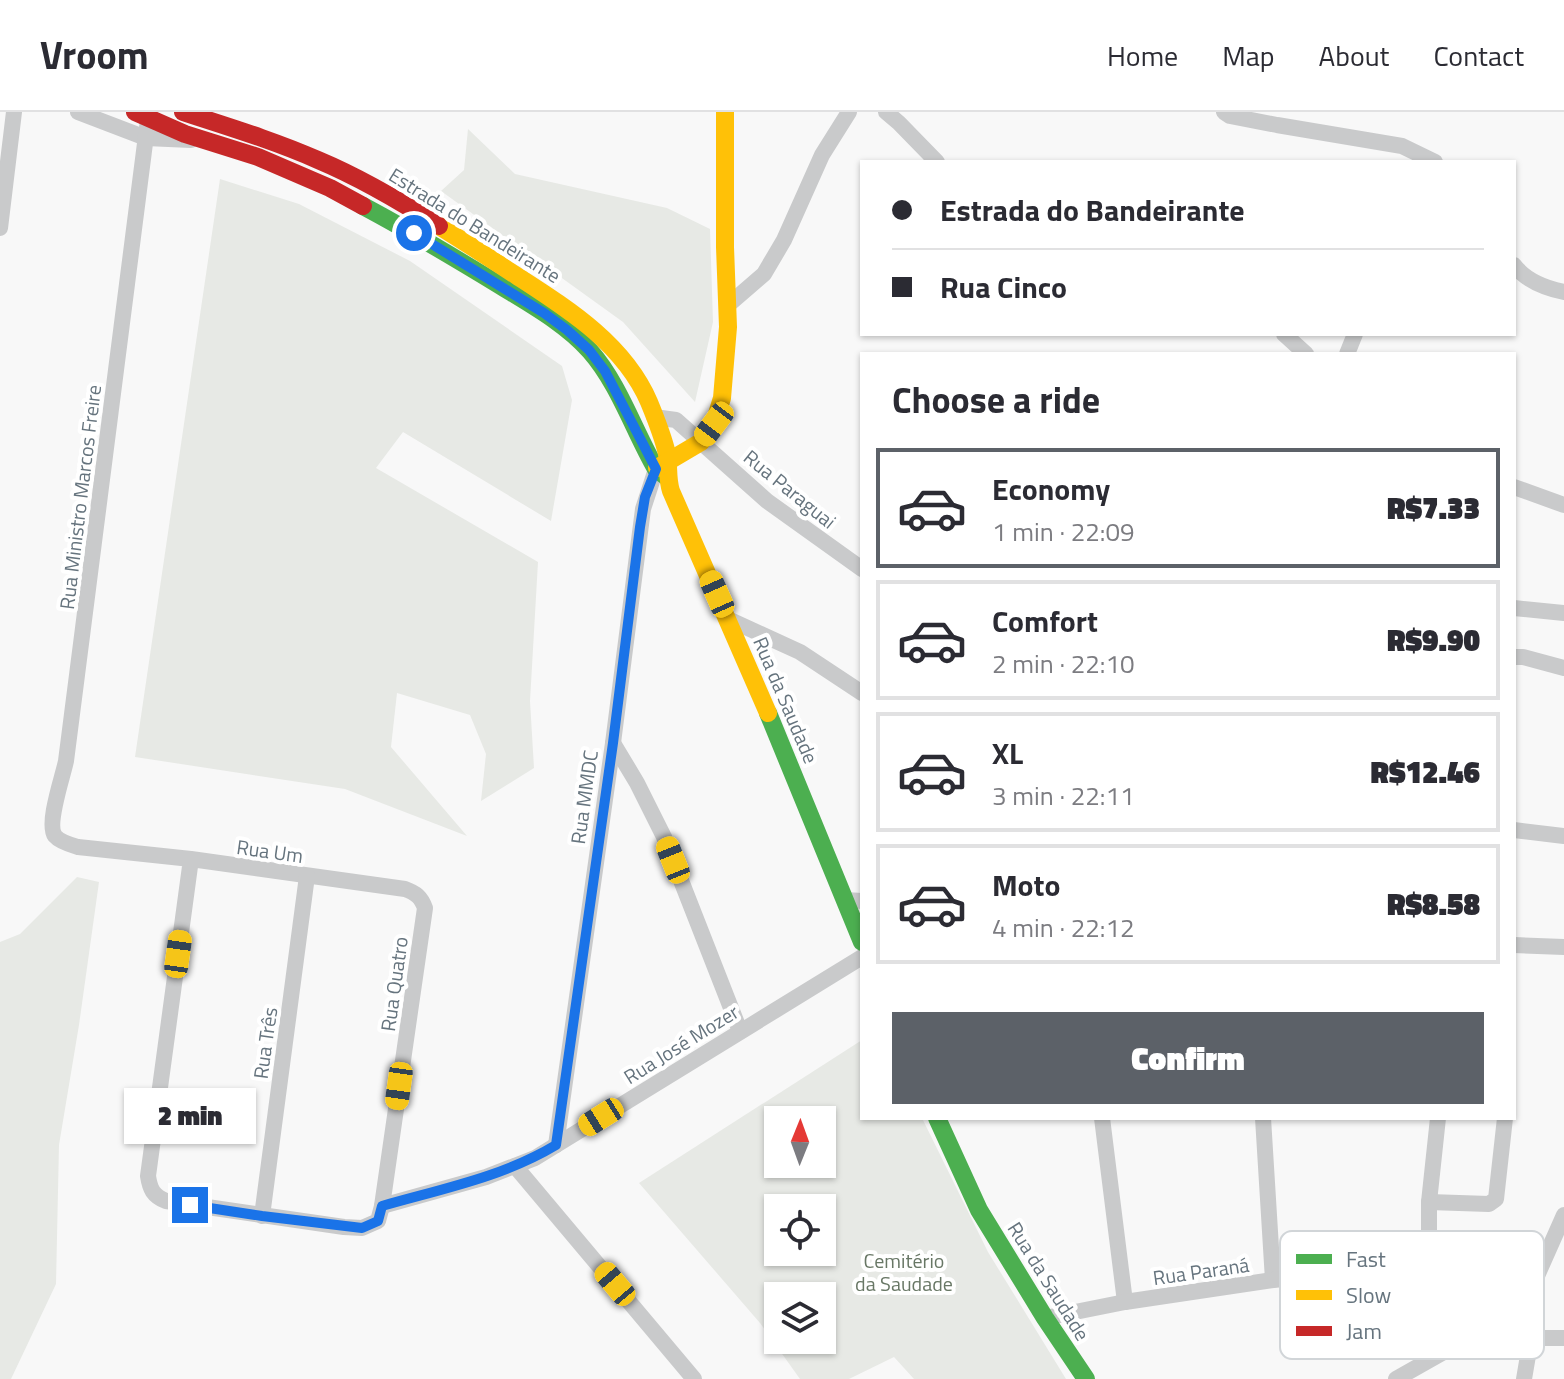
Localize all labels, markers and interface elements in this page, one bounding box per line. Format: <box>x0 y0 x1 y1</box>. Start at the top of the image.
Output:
text: Vroom <box>40 26 149 84</box>
text: Home <box>1107 34 1178 77</box>
text: Map <box>1222 34 1275 77</box>
text: About <box>1319 34 1389 77</box>
text: Contact <box>1433 34 1524 77</box>
street label: Estrada do Bandeirante <box>383 159 567 291</box>
text: Estrada do Bandeirante <box>940 187 1245 233</box>
route start <box>396 215 432 251</box>
text: Rua Cinco <box>940 264 1067 310</box>
text: Choose a ride <box>892 372 1100 427</box>
street label: Rua Ministro Marcos Freire <box>51 383 109 611</box>
car <box>690 398 738 450</box>
street label: Rua Paraguai <box>737 442 843 536</box>
text: Economy <box>992 466 1110 512</box>
icon: car <box>896 472 968 544</box>
text: R$7.33 <box>1387 485 1480 531</box>
text: 1 min · 22:09 <box>992 512 1135 551</box>
car <box>696 567 738 621</box>
text: Comfort <box>992 598 1098 644</box>
icon: car <box>896 604 968 676</box>
text: R$9.90 <box>1387 617 1480 663</box>
street label: Rua da Saudade <box>745 632 827 768</box>
text: 2 min · 22:10 <box>992 644 1135 683</box>
text: XL <box>992 730 1023 776</box>
icon: car <box>896 736 968 808</box>
street label: Rua MMDC <box>562 748 606 846</box>
text: R$12.46 <box>1371 749 1480 795</box>
text: 3 min · 22:11 <box>992 776 1135 815</box>
street label: Rua Um <box>235 831 305 871</box>
car <box>653 833 693 887</box>
text: Moto <box>992 862 1060 908</box>
icon: car <box>896 868 968 940</box>
text: R$8.58 <box>1387 881 1480 927</box>
text: 4 min · 22:12 <box>992 908 1135 947</box>
car <box>163 929 193 979</box>
street label: Rua Quatro <box>372 935 416 1033</box>
street label: Rua José Mozer <box>617 996 745 1092</box>
street label: Rua Três <box>245 1005 285 1081</box>
button: Confirm <box>892 1012 1484 1104</box>
car <box>384 1061 414 1111</box>
callout: 2 min <box>124 1089 256 1145</box>
car <box>574 1094 628 1140</box>
text: 2 min <box>158 1096 222 1135</box>
north arrow <box>764 1106 836 1178</box>
map controls <box>764 1106 836 1354</box>
route end <box>172 1187 208 1223</box>
button: locate <box>764 1194 836 1266</box>
street label: Rua da Saudade <box>1000 1216 1098 1346</box>
legend <box>1280 1231 1544 1359</box>
text: Fast <box>1346 1242 1386 1276</box>
park label: Cemitério da Saudade <box>855 1245 953 1299</box>
street label: Rua Paraná <box>1151 1249 1251 1293</box>
car <box>590 1258 640 1310</box>
text: Slow <box>1346 1278 1392 1312</box>
button: layers <box>764 1282 836 1354</box>
text: Jam <box>1346 1314 1382 1348</box>

